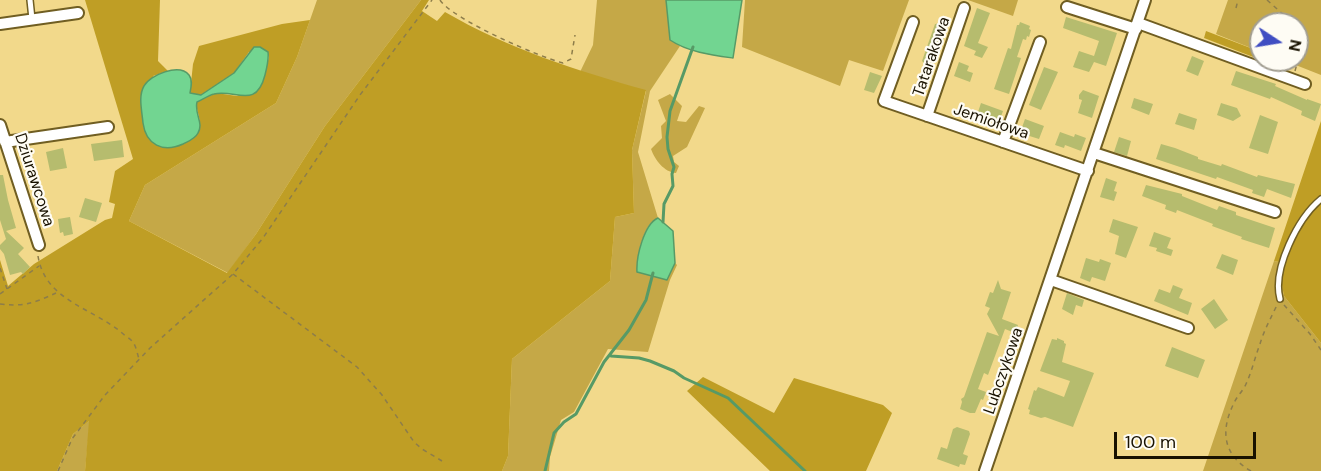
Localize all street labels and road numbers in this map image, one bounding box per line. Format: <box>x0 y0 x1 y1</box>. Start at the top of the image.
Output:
street label: Tatarakowa <box>909 15 955 99</box>
street label: Jemiołowa <box>951 100 1031 144</box>
street label: Dziurawcowa <box>10 131 58 229</box>
street label: Lubczykowa <box>980 325 1028 417</box>

